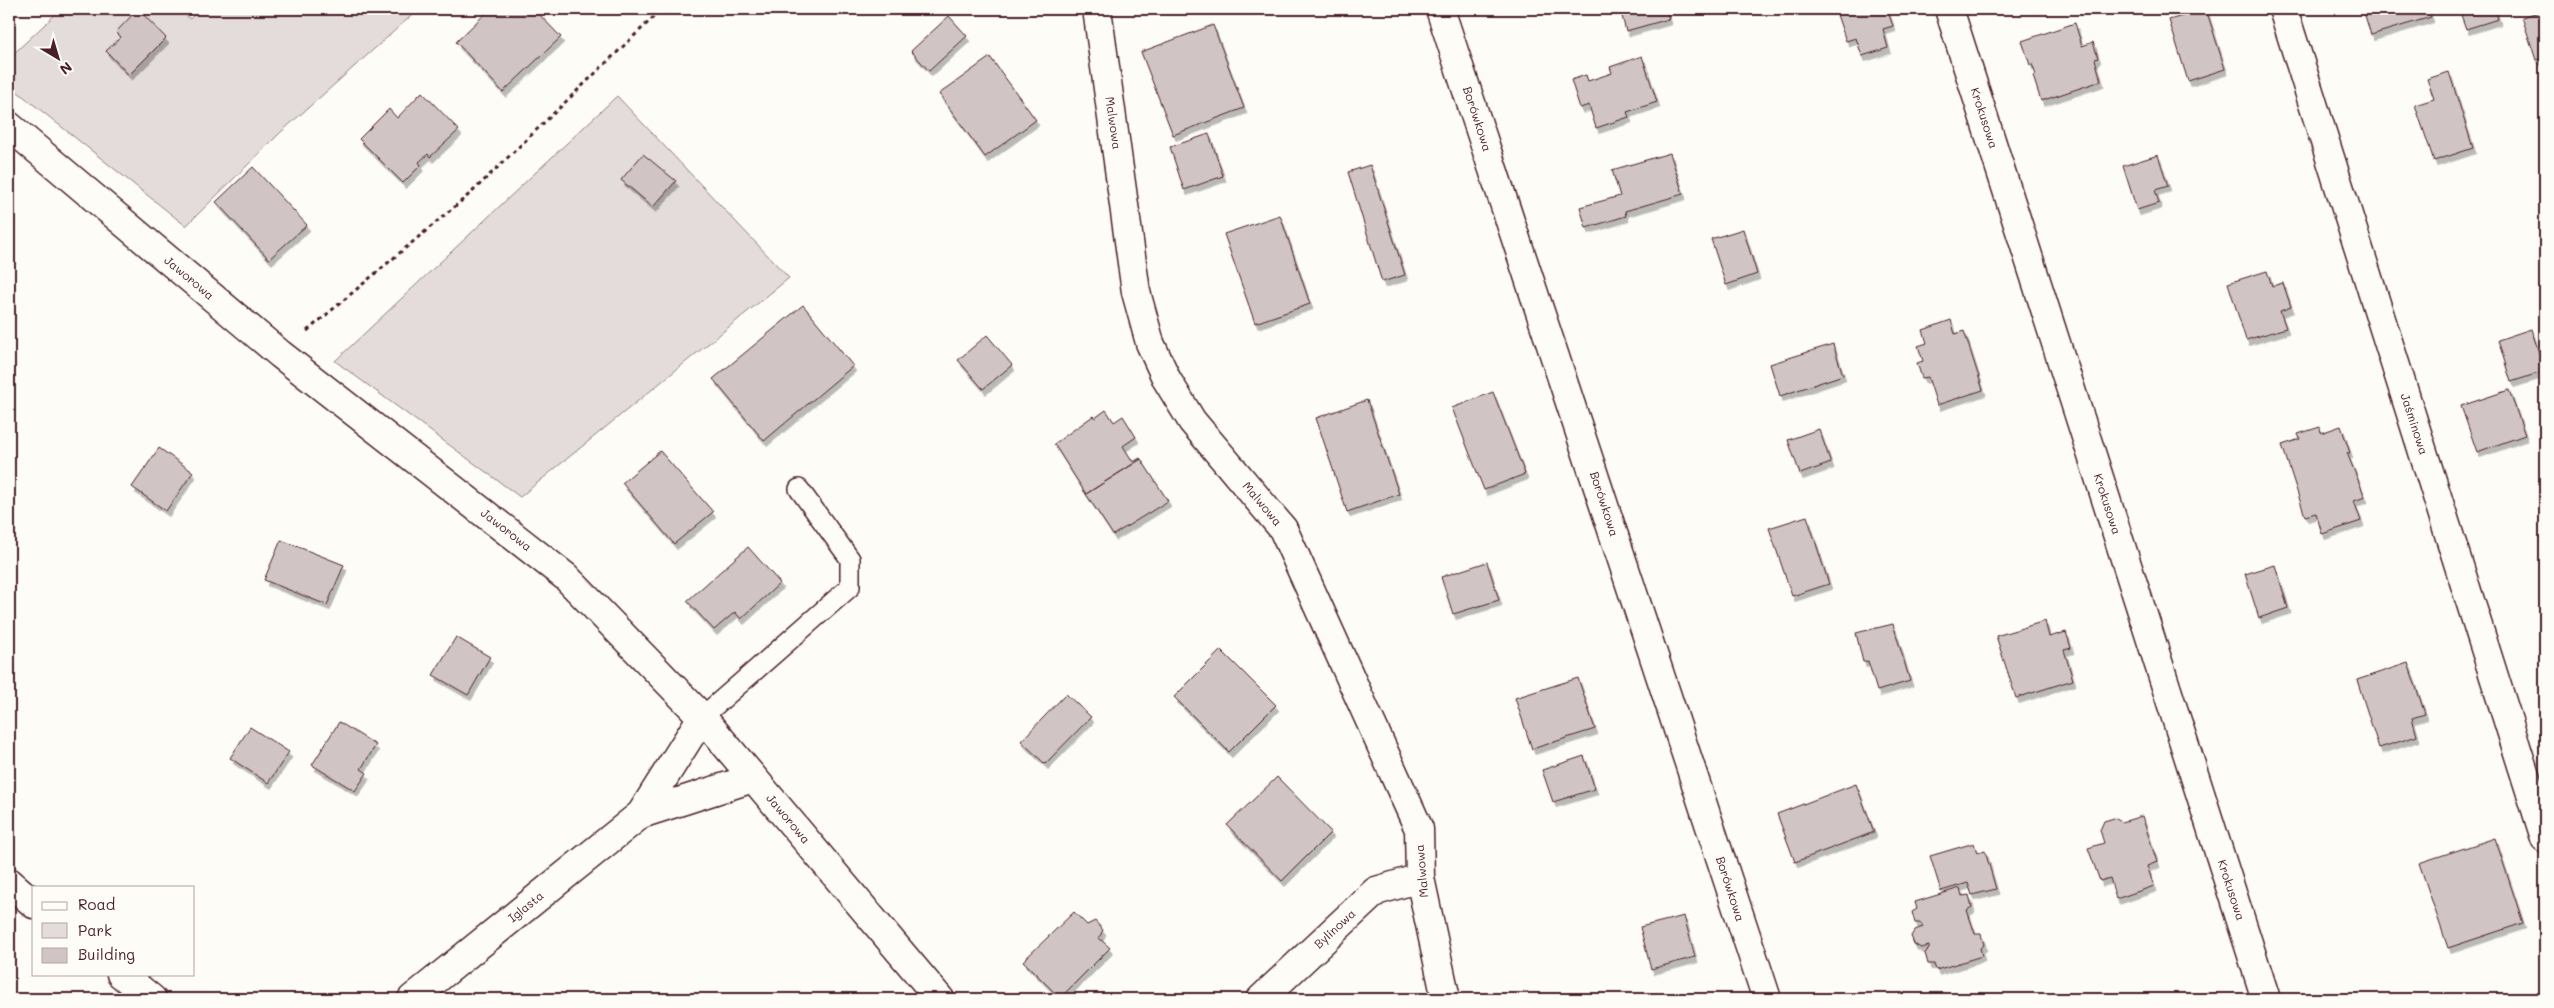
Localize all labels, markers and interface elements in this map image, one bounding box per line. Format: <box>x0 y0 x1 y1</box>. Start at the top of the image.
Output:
north arrow <box>32 32 82 82</box>
text: N <box>56 58 76 79</box>
street label: Borówkowa <box>1460 84 1496 153</box>
street label: Krokusowa <box>1968 85 2002 150</box>
street label: Malwowa <box>1102 95 1126 150</box>
street label: Jaworowa <box>161 252 218 303</box>
street label: Jaśminowa <box>2398 391 2432 456</box>
street label: Borówkowa <box>1587 469 1623 538</box>
street label: Krokusowa <box>2091 471 2125 536</box>
street label: Malwowa <box>1240 478 1286 529</box>
street label: Jaworowa <box>478 504 535 554</box>
street label: Jaworowa <box>763 790 814 847</box>
street label: Malwowa <box>1411 844 1431 898</box>
street label: Borówkowa <box>1713 854 1749 923</box>
street label: Krokusowa <box>2215 857 2249 922</box>
legend <box>32 886 195 976</box>
street label: Iglasta <box>504 887 546 925</box>
text: Road <box>78 894 115 914</box>
street label: Bylinowa <box>1310 905 1358 951</box>
text: Park <box>78 920 112 940</box>
text: Building <box>78 944 135 964</box>

